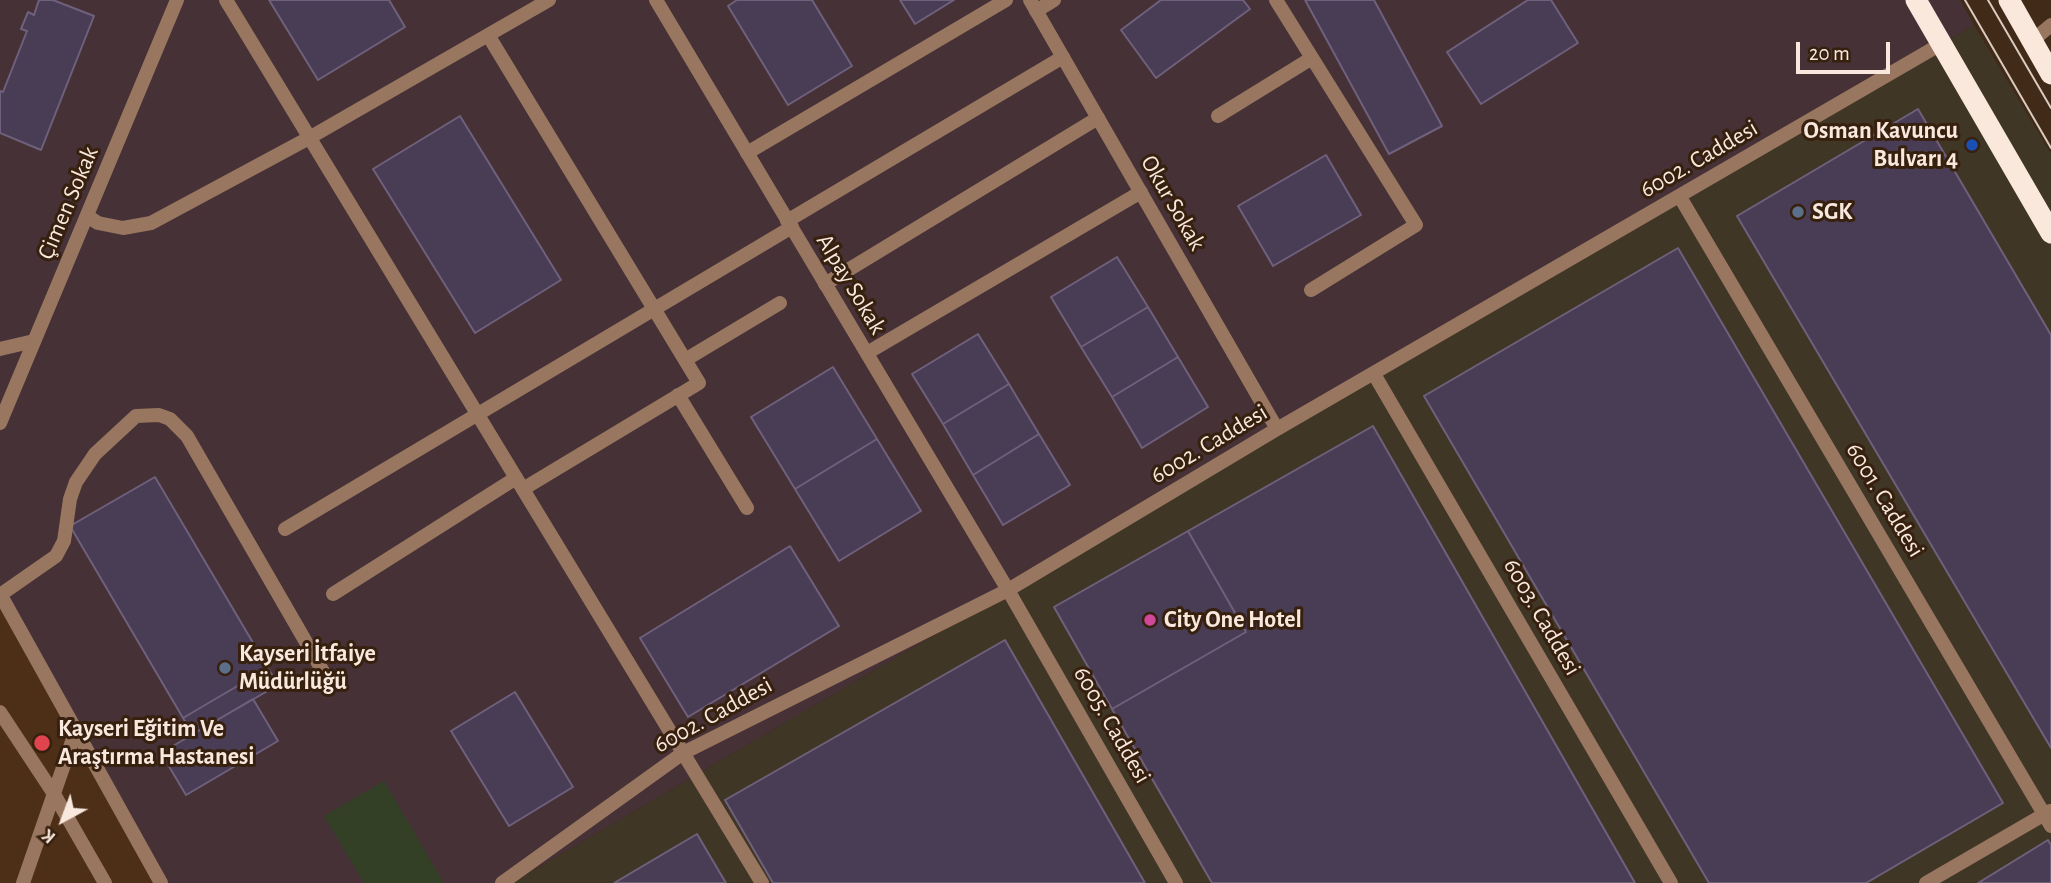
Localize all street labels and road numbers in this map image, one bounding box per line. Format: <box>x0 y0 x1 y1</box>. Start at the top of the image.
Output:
street label: 6002. Caddesi <box>1635 114 1763 204</box>
street label: Çimen Sokak <box>31 142 105 264</box>
street label: Okur Sokak <box>1134 150 1212 256</box>
street label: Alpay Sokak <box>810 229 892 339</box>
street label: 6002. Caddesi <box>1145 398 1273 490</box>
street label: 6001. Caddesi <box>1840 438 1930 562</box>
street label: 6003. Caddesi <box>1497 553 1587 681</box>
street label: 6005. Caddesi <box>1067 661 1157 789</box>
street label: 6002. Caddesi <box>649 671 777 759</box>

